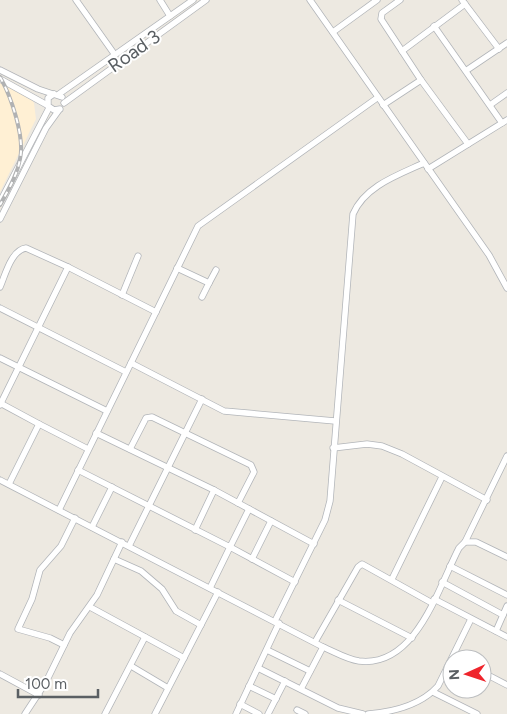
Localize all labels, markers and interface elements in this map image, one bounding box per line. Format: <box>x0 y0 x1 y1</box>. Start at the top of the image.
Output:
street label: Road 3 <box>103 25 165 77</box>
north arrow <box>442 649 492 699</box>
scale bar <box>18 666 98 698</box>
text: N <box>446 669 463 681</box>
text: 100 m <box>25 675 67 693</box>

